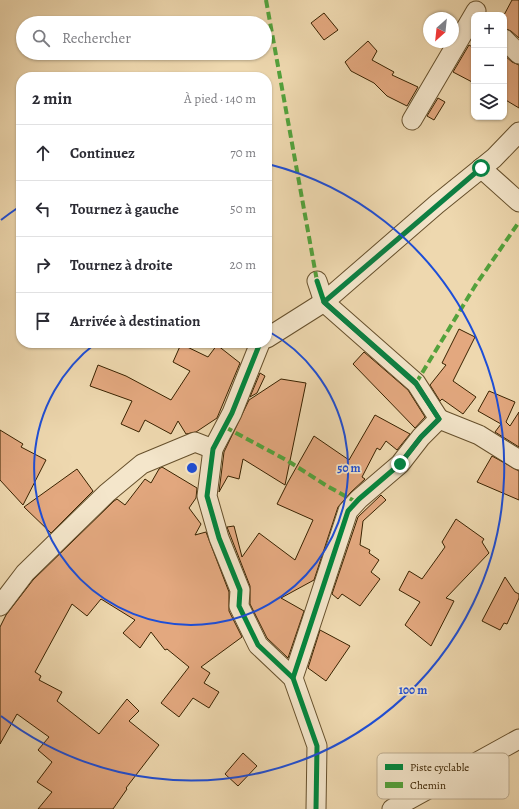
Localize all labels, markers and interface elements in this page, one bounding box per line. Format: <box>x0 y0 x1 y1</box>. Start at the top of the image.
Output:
north arrow <box>423 12 459 48</box>
map controls <box>471 12 507 120</box>
button: + <box>471 12 507 48</box>
search box <box>16 16 272 60</box>
icon: search <box>30 27 52 49</box>
text: Rechercher <box>62 28 131 48</box>
button: − <box>471 48 507 84</box>
button: layers <box>471 84 507 120</box>
text: 2 min <box>32 87 72 110</box>
text: À pied · 140 m <box>184 90 256 107</box>
icon: ahead <box>32 142 54 164</box>
text: Continuez <box>70 143 135 163</box>
text: 70 m <box>230 144 256 161</box>
route start <box>472 159 490 177</box>
icon: left <box>32 198 54 220</box>
text: Tournez à gauche <box>70 199 179 219</box>
text: 50 m <box>230 200 256 217</box>
icon: right <box>32 254 54 276</box>
text: Tournez à droite <box>70 255 173 275</box>
text: 20 m <box>230 256 256 273</box>
icon: arrive <box>32 310 54 332</box>
text: Arrivée à destination <box>70 311 201 331</box>
route end <box>391 455 409 473</box>
text: 50 m <box>337 460 361 476</box>
centre of rings <box>185 461 199 475</box>
text: 100 m <box>399 682 427 698</box>
legend <box>377 753 509 799</box>
text: Piste cyclable <box>410 760 469 775</box>
text: Chemin <box>410 778 446 793</box>

